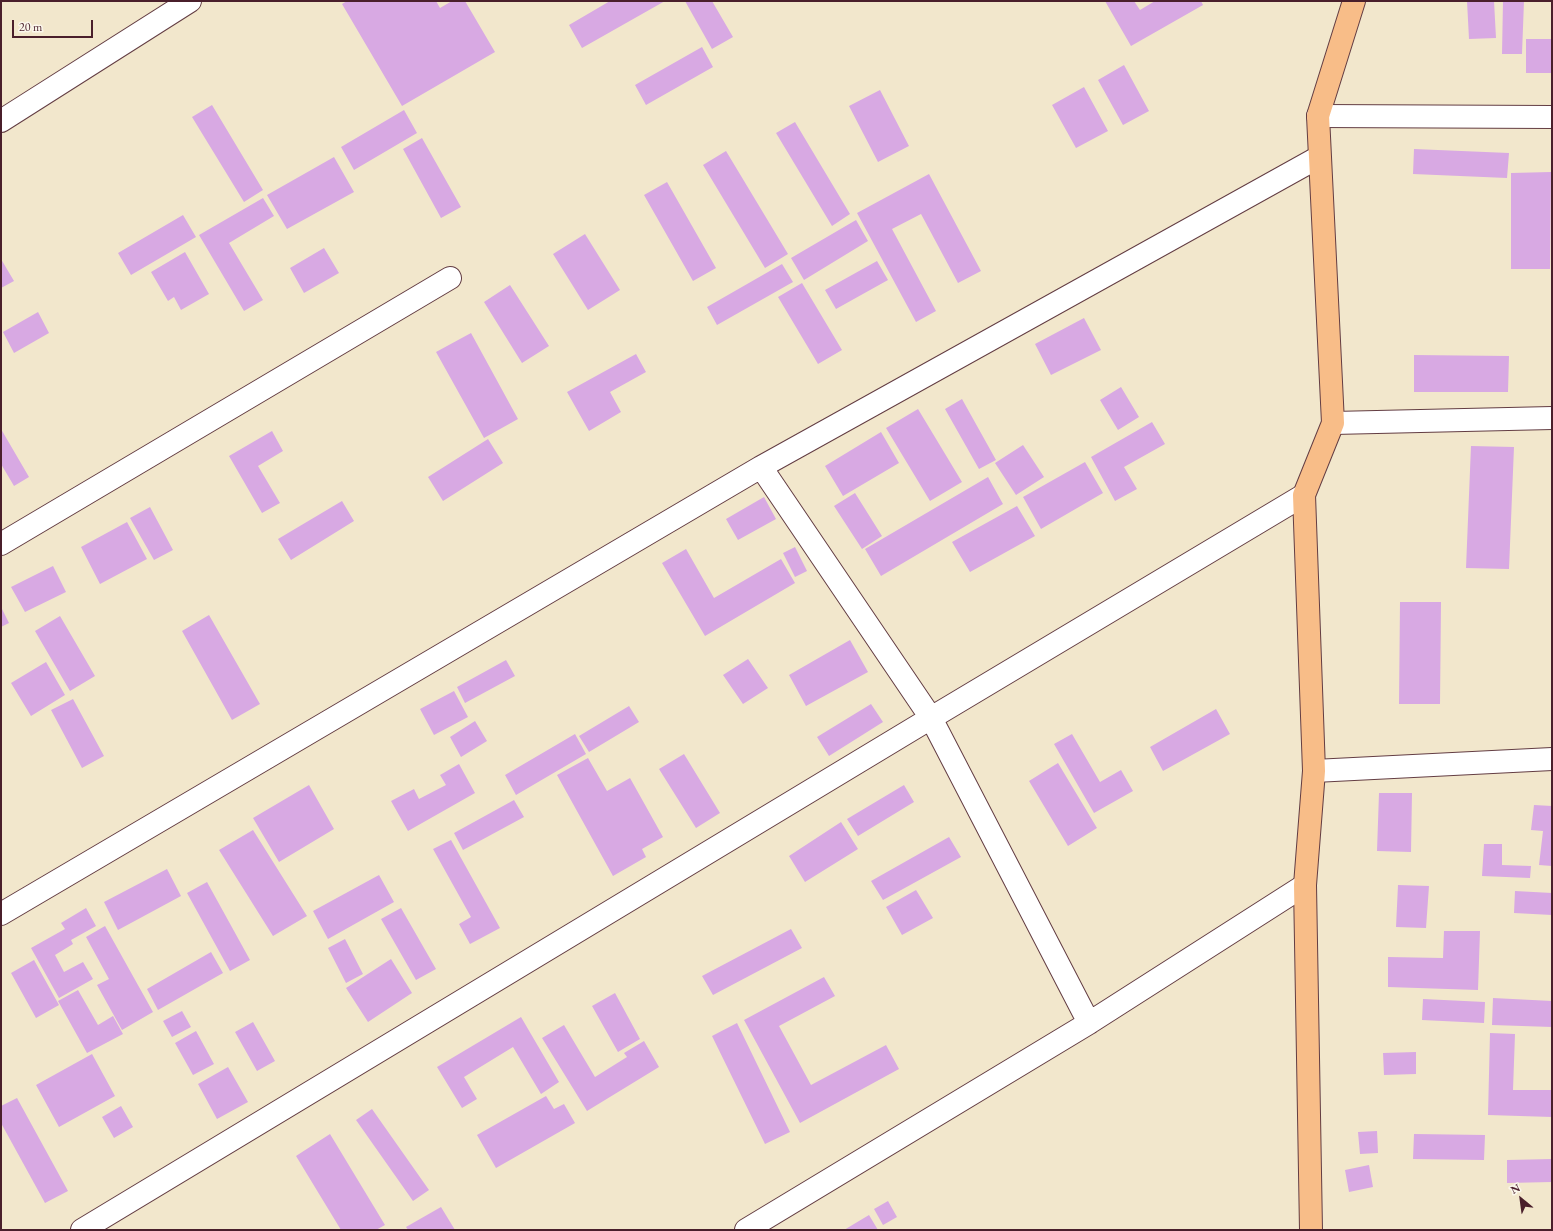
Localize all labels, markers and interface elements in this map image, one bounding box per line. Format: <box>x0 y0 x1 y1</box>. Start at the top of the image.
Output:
scale bar <box>14 12 95 38</box>
text: 20 m <box>19 19 42 35</box>
north arrow <box>1501 1179 1541 1219</box>
text: N <box>1508 1180 1522 1197</box>

